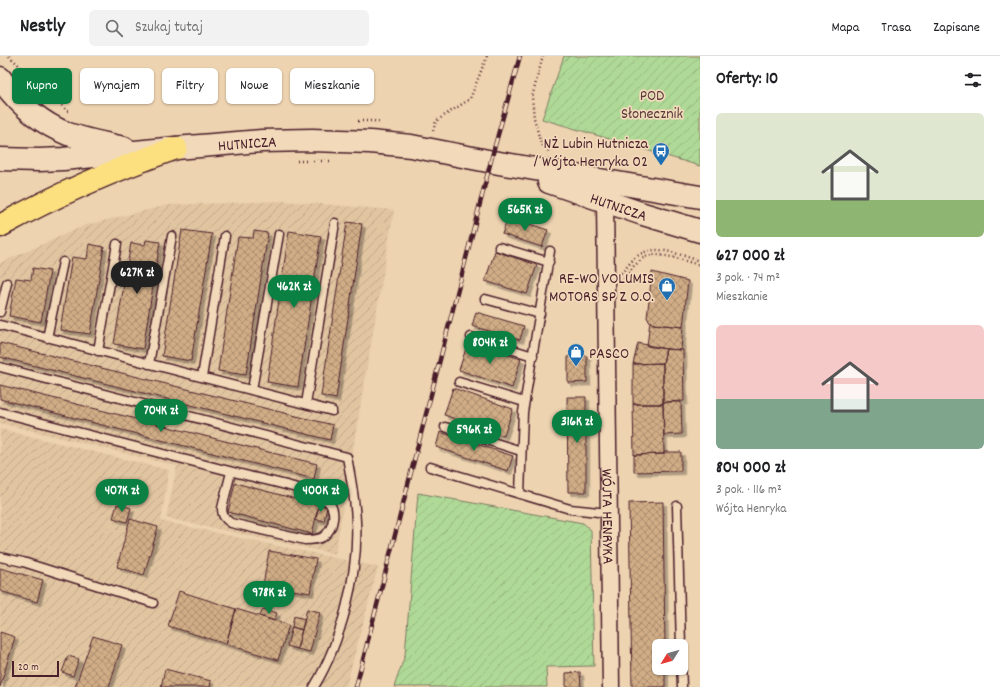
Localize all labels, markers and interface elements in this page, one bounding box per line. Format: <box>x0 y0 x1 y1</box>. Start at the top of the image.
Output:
search box <box>89 10 369 46</box>
text: Nestly <box>20 14 65 41</box>
icon: search <box>103 17 125 39</box>
text: Szukaj tutaj <box>135 17 203 39</box>
text: Mapa <box>832 18 859 38</box>
text: Trasa <box>881 18 911 38</box>
text: Zapisane <box>933 18 980 38</box>
chip: Kupno <box>12 68 72 104</box>
chip: Wynajem <box>80 68 154 104</box>
chip: Filtry <box>162 68 218 104</box>
chip: Nowe <box>226 68 282 104</box>
chip: Mieszkanie <box>290 68 374 104</box>
text: Oferty: 10 <box>716 68 778 92</box>
icon: filters <box>962 69 984 91</box>
park label: POD Słonecznik <box>621 85 683 126</box>
street label: HUTNICZA <box>217 132 277 159</box>
place label: NŻ Lubin Hutnicza / Wójta Henryka 02 <box>534 133 648 174</box>
icon: home <box>814 139 886 211</box>
bus stop icon: NŻ Lubin Hutnicza / Wójta Henryka 02 <box>651 141 671 166</box>
street label: HUTNICZA <box>587 188 650 229</box>
pin: 565K zł <box>488 198 562 232</box>
text: 565K zł <box>507 201 543 220</box>
text: 627 000 zł <box>716 245 785 269</box>
pin: 627K zł <box>100 261 174 295</box>
text: 627K zł <box>120 264 154 283</box>
place label: RE-WO VOLUMIS MOTORS SP Z O.O. <box>549 268 654 309</box>
text: 3 pok. · 74 m² <box>716 269 780 288</box>
pin: 462K zł <box>257 275 331 309</box>
shop icon: RE-WO VOLUMIS MOTORS SP Z O.O. <box>657 276 677 301</box>
text: 462K zł <box>277 278 311 297</box>
text: Mieszkanie <box>716 288 768 307</box>
pin: 804K zł <box>453 331 527 365</box>
text: 804K zł <box>473 334 507 353</box>
shop icon: PASCO <box>566 342 586 367</box>
place label: PASCO <box>589 343 629 366</box>
icon: home <box>814 351 886 423</box>
pin: 704K zł <box>124 399 198 433</box>
text: 704K zł <box>144 402 178 421</box>
pin: 316K zł <box>540 410 614 444</box>
text: 316K zł <box>561 413 593 432</box>
pin: 596K zł <box>437 418 511 452</box>
text: 596K zł <box>456 421 492 440</box>
text: 804 000 zł <box>716 457 785 481</box>
street label: WÓJTA HENRYKA <box>594 469 618 565</box>
pin: 407K zł <box>85 479 159 513</box>
pin: 400K zł <box>284 479 358 513</box>
text: 3 pok. · 116 m² <box>716 481 782 500</box>
text: 407K zł <box>105 482 139 501</box>
text: 400K zł <box>303 482 339 501</box>
text: Wójta Henryka <box>716 500 786 519</box>
pin: 978K zł <box>232 581 306 615</box>
text: 978K zł <box>252 584 286 603</box>
north arrow <box>652 639 688 675</box>
map controls <box>652 639 688 675</box>
scale bar <box>12 659 59 678</box>
text: 20 m <box>18 660 39 676</box>

